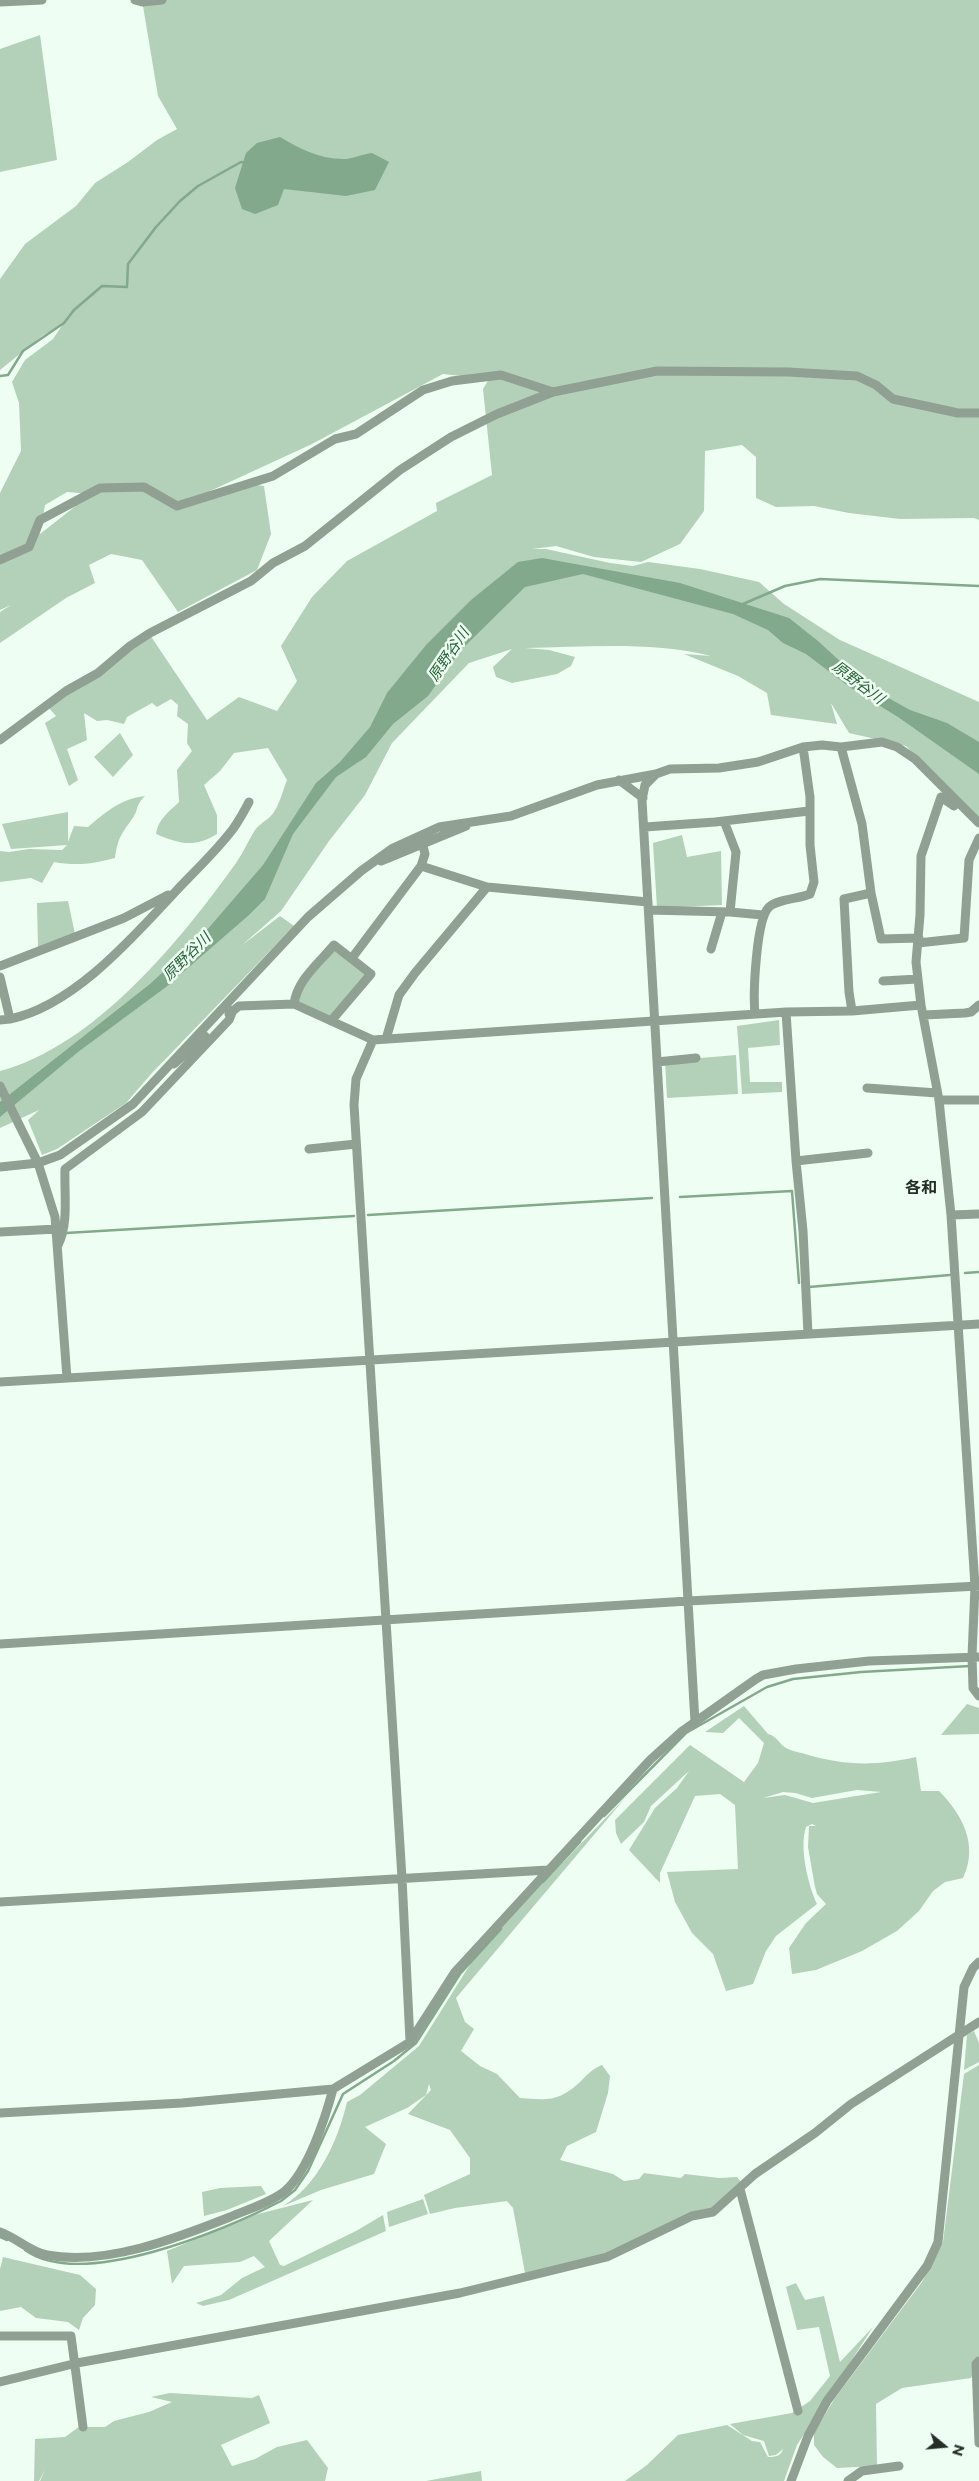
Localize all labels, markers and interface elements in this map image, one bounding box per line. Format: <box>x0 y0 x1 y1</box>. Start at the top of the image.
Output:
water label: 原野谷川 <box>425 625 473 685</box>
water label: 原野谷川 <box>829 658 887 708</box>
water label: 原野谷川 <box>159 929 215 985</box>
district label: 各和 <box>905 1178 937 1198</box>
north arrow <box>919 2421 969 2471</box>
text: N <box>948 2442 969 2458</box>

